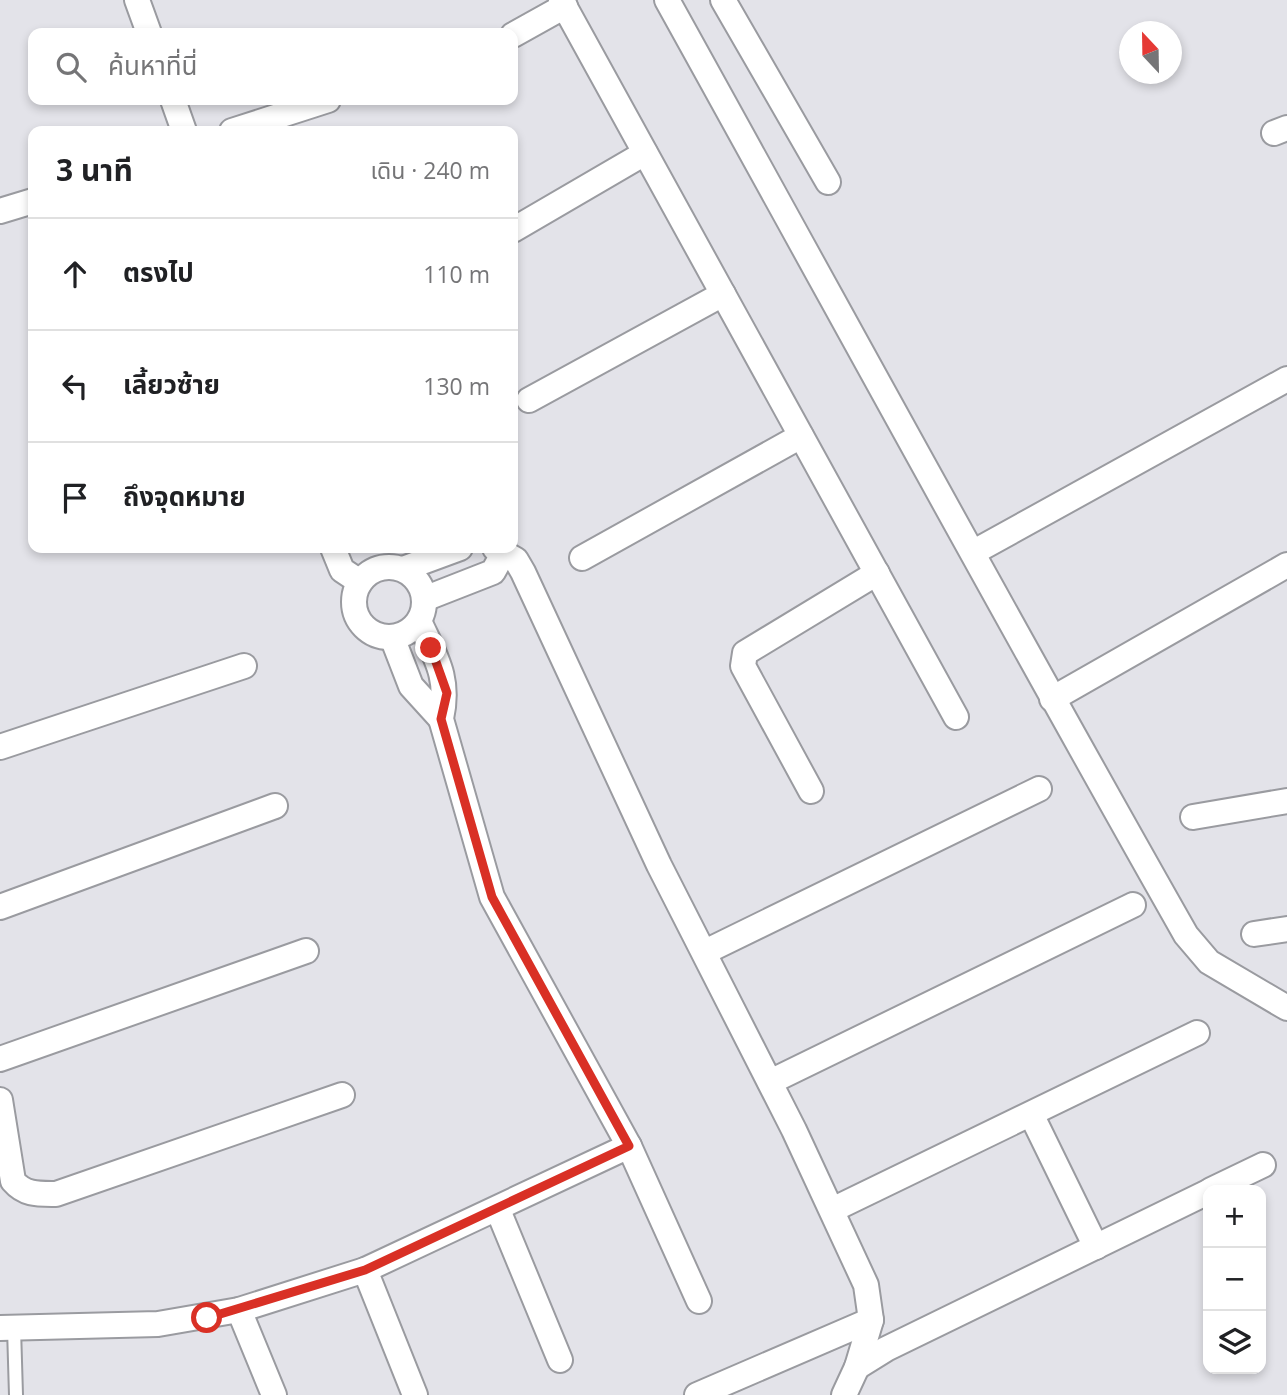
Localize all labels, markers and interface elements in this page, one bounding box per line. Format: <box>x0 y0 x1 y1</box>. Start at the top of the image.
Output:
north arrow <box>1119 21 1182 84</box>
search box <box>28 28 518 105</box>
text: ค้นหาที่นี่ <box>108 47 198 83</box>
icon: search <box>52 48 90 86</box>
text: 3 นาที <box>56 149 133 190</box>
text: เดิน · 240 m <box>370 154 490 186</box>
text: ตรงไป <box>123 254 194 290</box>
icon: ahead <box>56 255 94 293</box>
text: 110 m <box>423 258 490 290</box>
text: เลี้ยวซ้าย <box>123 366 220 402</box>
icon: left <box>56 367 94 405</box>
text: 130 m <box>423 370 490 402</box>
text: ถึงจุดหมาย <box>123 478 246 514</box>
icon: arrive <box>56 479 94 517</box>
route end <box>415 632 446 663</box>
map controls <box>1203 1185 1266 1374</box>
button: + <box>1203 1185 1266 1248</box>
button: − <box>1203 1248 1266 1311</box>
route start <box>191 1302 222 1333</box>
button: layers <box>1203 1311 1266 1374</box>

